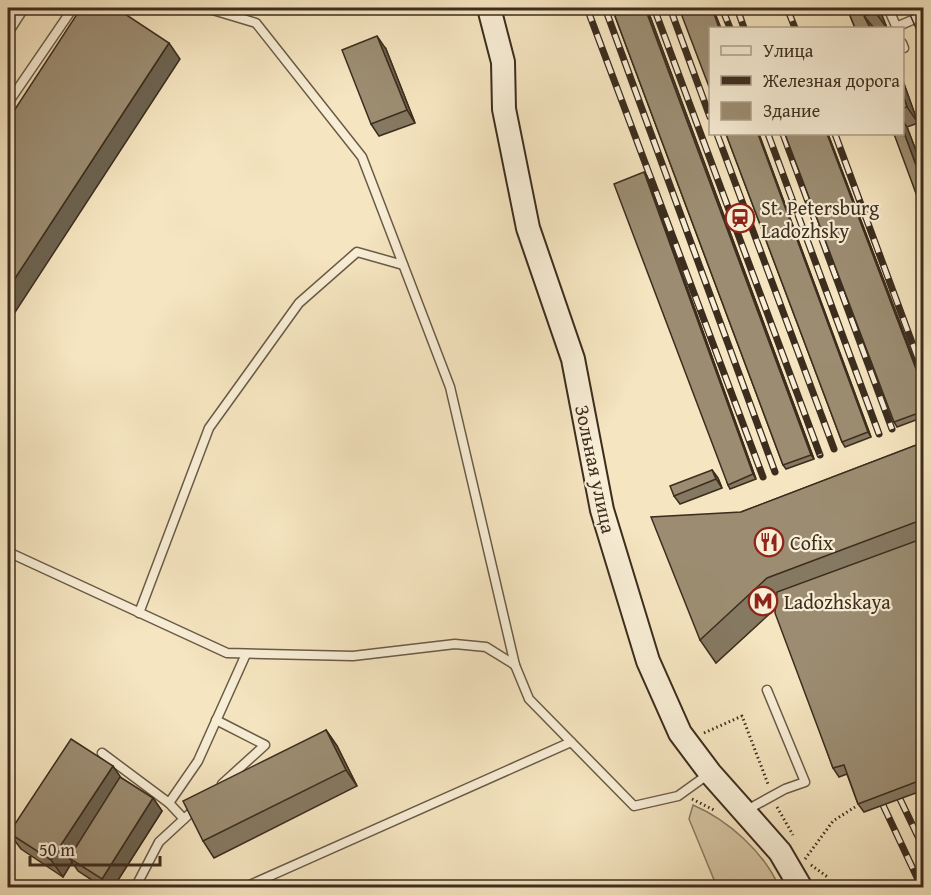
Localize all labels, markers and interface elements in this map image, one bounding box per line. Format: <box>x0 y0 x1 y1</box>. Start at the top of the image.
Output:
legend <box>709 27 904 135</box>
text: Улица <box>763 37 814 64</box>
text: Железная дорога <box>762 67 900 94</box>
text: Здание <box>763 97 820 124</box>
place label: St. Petersburg Ladozhsky <box>761 193 879 245</box>
station icon: St. Petersburg Ladozhsky <box>724 202 756 234</box>
street label: Зольная улица <box>568 402 624 536</box>
restaurant icon: Cofix <box>753 526 785 558</box>
place label: Cofix <box>790 528 834 557</box>
metro station icon: Ladozhskaya <box>747 585 779 617</box>
place label: Ladozhskaya <box>784 587 891 616</box>
scale bar <box>30 829 160 867</box>
text: 50 m <box>39 836 75 863</box>

